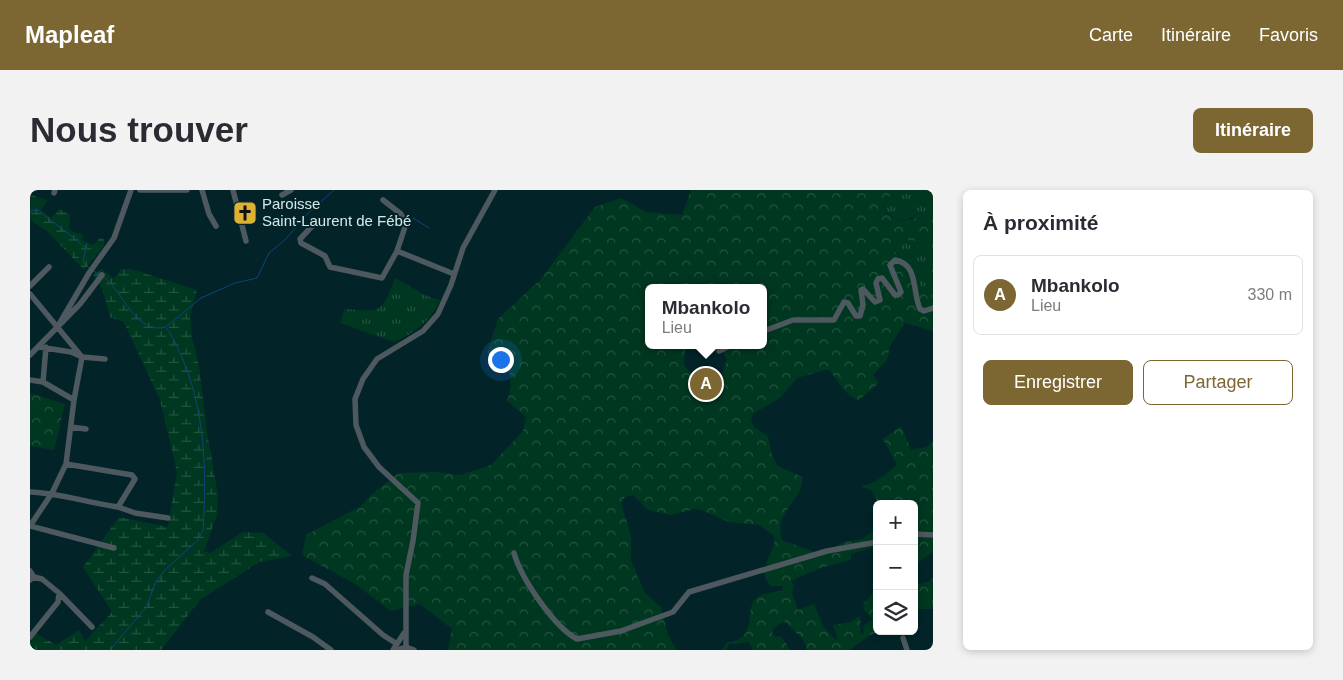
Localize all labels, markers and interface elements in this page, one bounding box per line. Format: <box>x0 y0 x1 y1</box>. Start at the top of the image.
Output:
text: Mapleaf <box>25 21 114 48</box>
text: Carte <box>1089 25 1133 45</box>
text: Itinéraire <box>1161 25 1231 45</box>
text: Favoris <box>1259 25 1318 45</box>
button: Itinéraire <box>1193 108 1313 153</box>
text: Nous trouver <box>30 110 248 149</box>
place label: Paroisse Saint-Laurent de Fébé <box>262 195 411 229</box>
church icon: Paroisse Saint-Laurent de Fébé <box>232 200 258 226</box>
text: À proximité <box>983 211 1099 234</box>
text: Mbankolo <box>1031 275 1120 296</box>
popup <box>645 284 767 349</box>
text: A <box>994 286 1006 303</box>
text: 330 m <box>1248 286 1292 303</box>
text: Mbankolo <box>662 297 750 318</box>
text: Lieu <box>1031 297 1061 314</box>
text: Lieu <box>662 319 692 336</box>
your location <box>488 347 514 373</box>
button: Enregistrer <box>983 360 1133 405</box>
button: Partager <box>1143 360 1293 405</box>
pin: A <box>690 365 722 403</box>
map controls <box>873 500 918 635</box>
button: + <box>873 500 918 545</box>
button: − <box>873 545 918 590</box>
button: layers <box>873 590 918 635</box>

